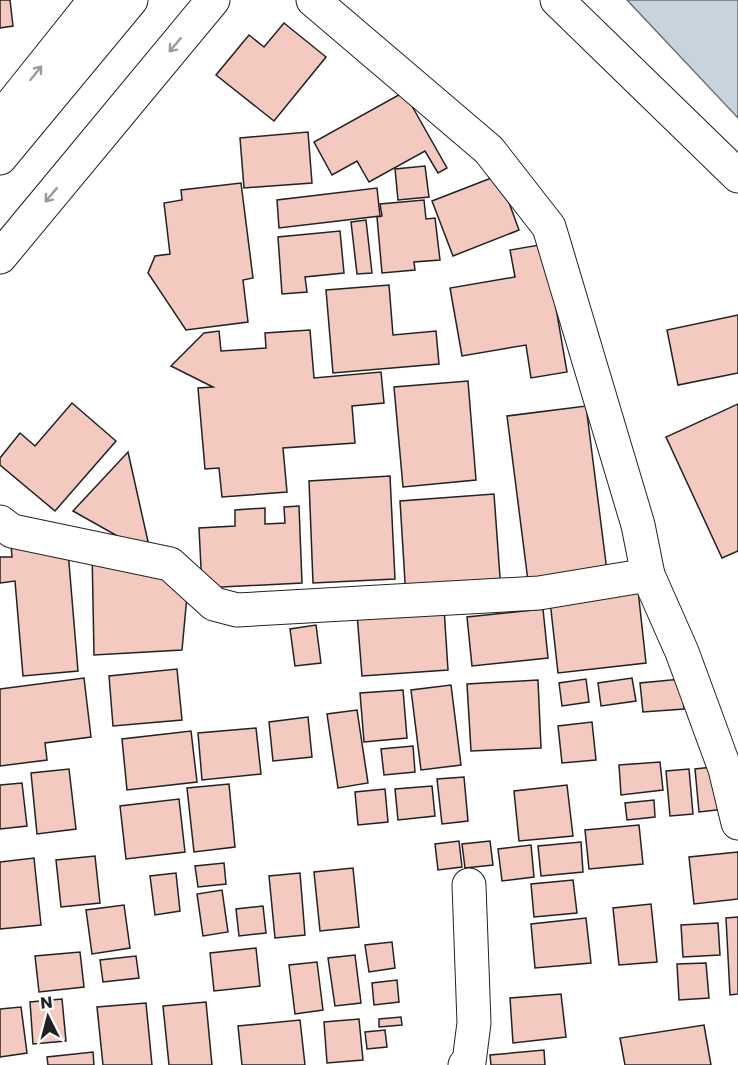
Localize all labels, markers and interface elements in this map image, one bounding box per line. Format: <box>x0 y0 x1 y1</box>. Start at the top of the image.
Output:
one-way arrow <box>169 37 182 53</box>
one-way arrow <box>30 66 43 82</box>
one-way arrow <box>44 187 58 202</box>
north arrow <box>18 987 78 1047</box>
text: N <box>39 991 54 1015</box>

